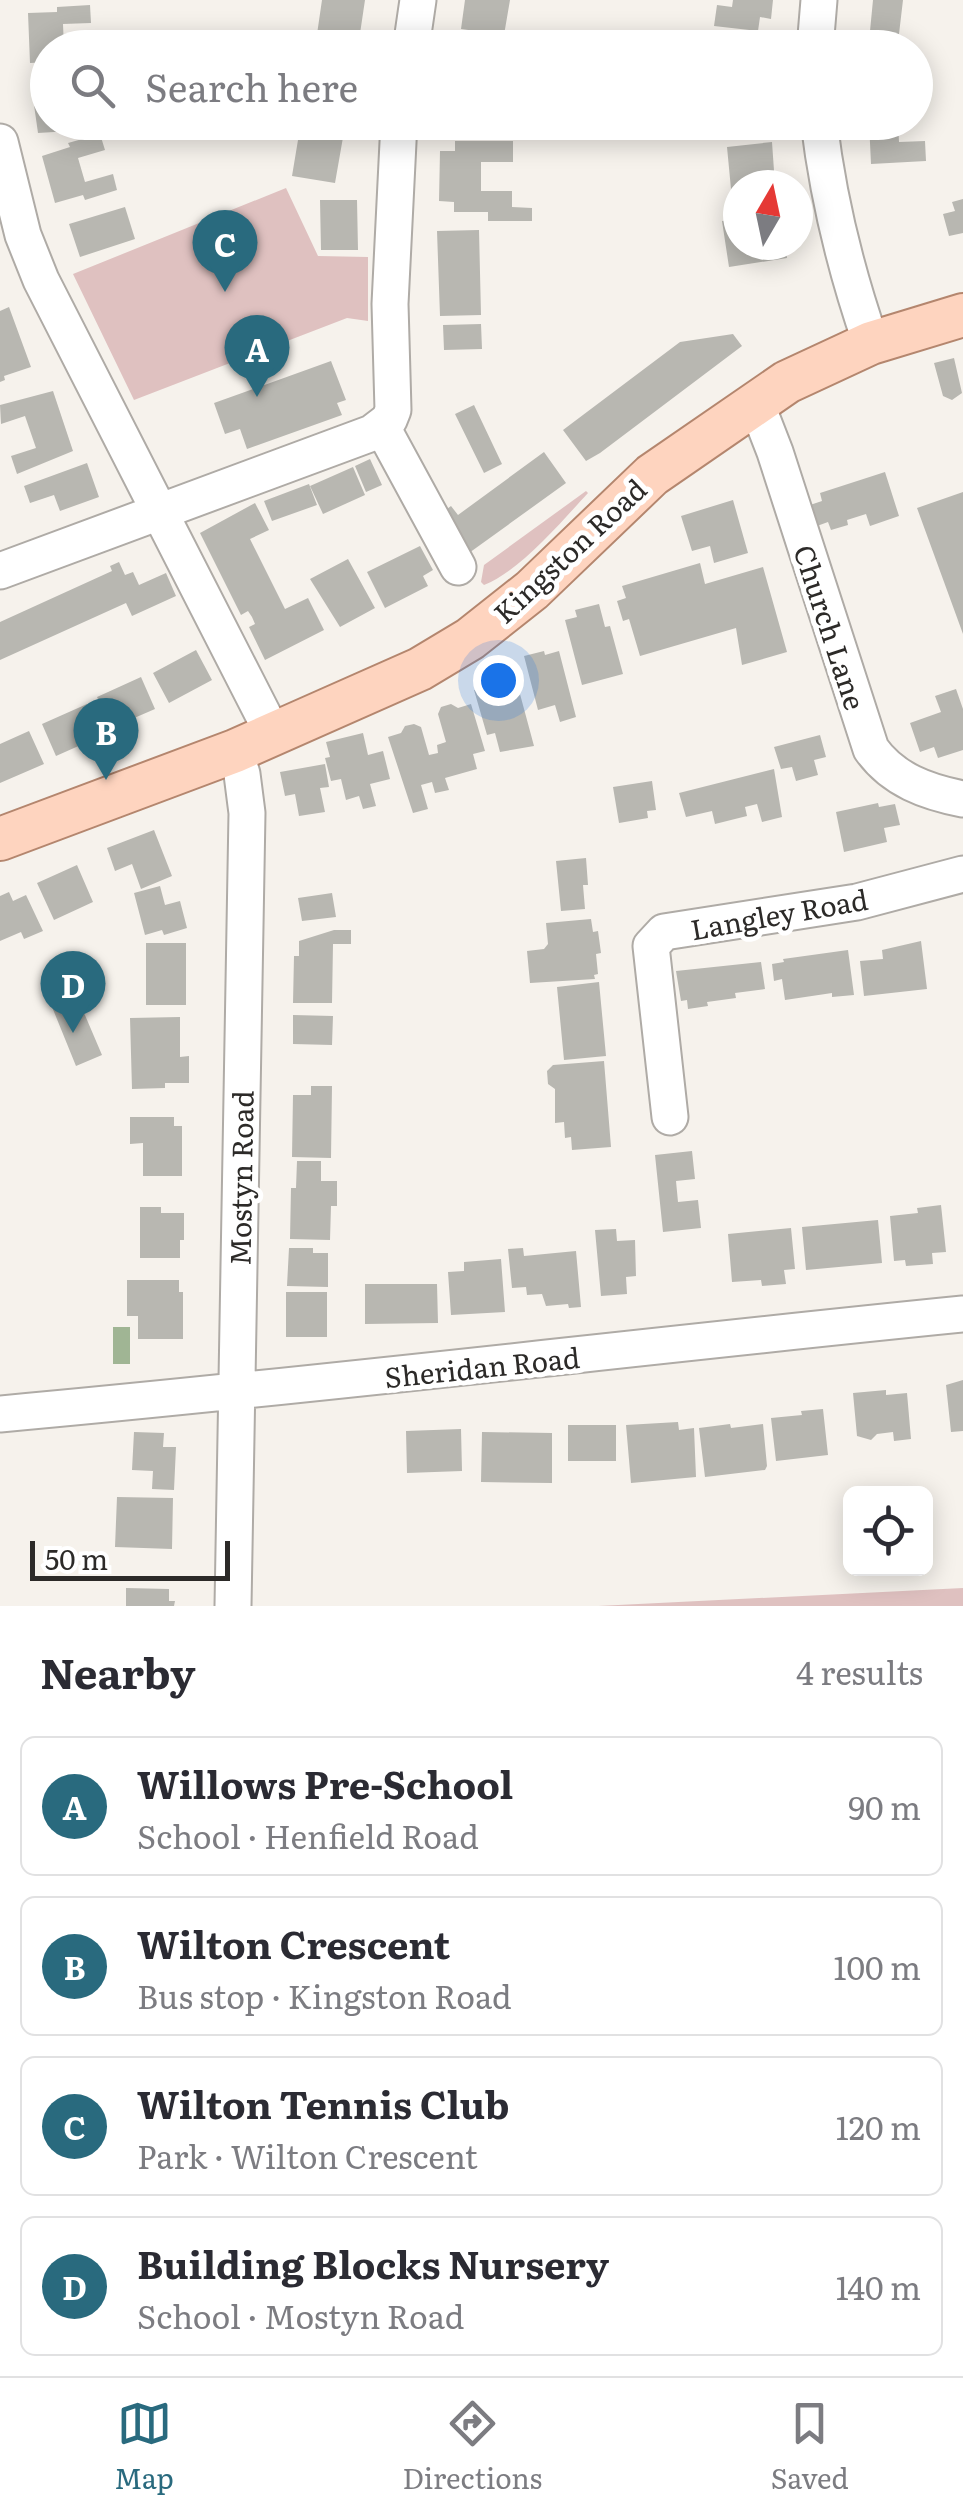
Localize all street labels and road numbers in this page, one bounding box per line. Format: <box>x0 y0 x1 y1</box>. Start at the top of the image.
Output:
street label: Kingston Road <box>483 468 655 632</box>
street label: Church Lane <box>785 539 877 715</box>
street label: Langley Road <box>687 877 871 949</box>
street label: Mostyn Road <box>217 1090 263 1266</box>
street label: Sheridan Road <box>382 1335 582 1397</box>

